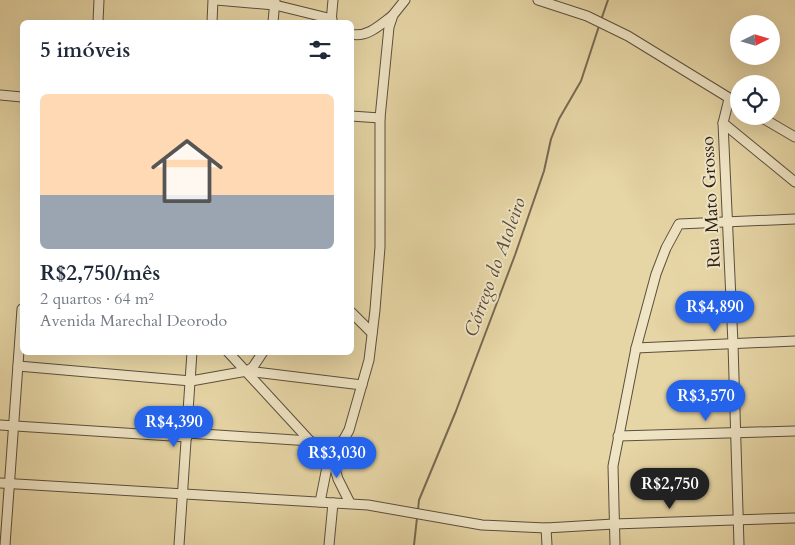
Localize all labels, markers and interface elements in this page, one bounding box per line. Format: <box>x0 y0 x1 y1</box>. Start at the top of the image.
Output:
north arrow <box>730 15 780 65</box>
map controls <box>730 15 780 125</box>
text: 5 imóveis <box>40 36 130 65</box>
icon: filters <box>306 36 334 64</box>
button: locate <box>730 75 780 125</box>
icon: home <box>142 126 232 216</box>
street label: Rua Mato Grosso <box>695 135 727 269</box>
water label: Córrego do Atoleiro <box>458 194 532 340</box>
text: R$2,750/mês <box>40 259 160 288</box>
text: 2 quartos · 64 m² <box>40 288 154 310</box>
pin: R$4,890 <box>669 290 761 333</box>
text: R$4,890 <box>686 296 744 318</box>
text: Avenida Marechal Deorodo <box>40 310 227 332</box>
pin: R$3,570 <box>660 380 752 422</box>
text: R$3,570 <box>677 385 735 407</box>
pin: R$4,390 <box>128 406 220 448</box>
text: R$4,390 <box>145 411 203 433</box>
pin: R$3,030 <box>291 436 383 479</box>
text: R$3,030 <box>308 442 366 464</box>
pin: R$2,750 <box>624 468 716 510</box>
text: R$2,750 <box>641 473 699 495</box>

